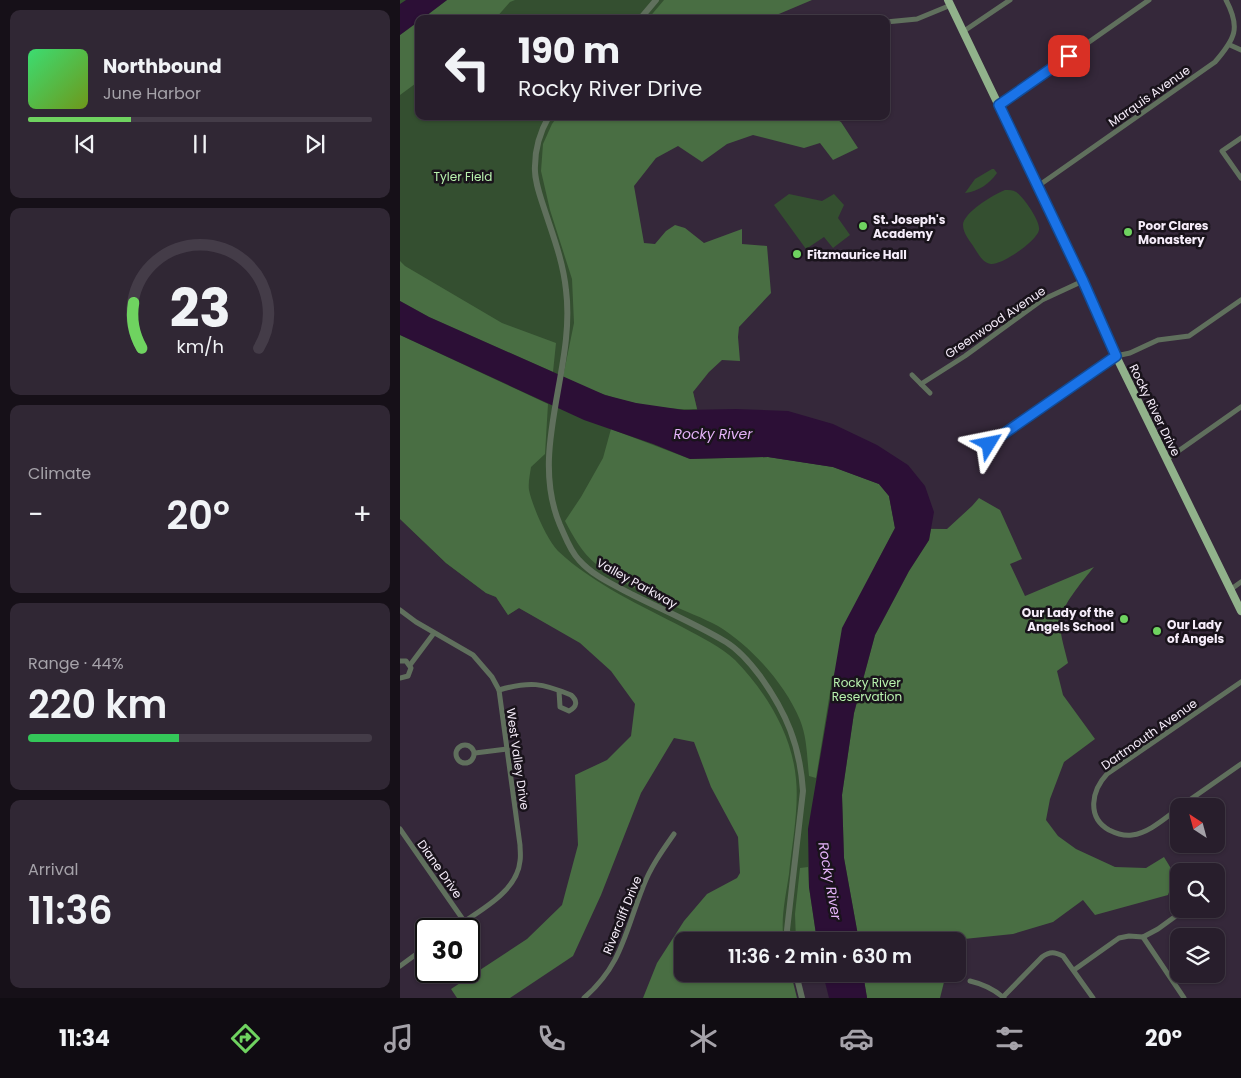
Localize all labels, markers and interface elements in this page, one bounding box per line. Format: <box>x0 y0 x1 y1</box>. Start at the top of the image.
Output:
text: 190 m <box>518 26 620 75</box>
icon: left <box>435 35 500 100</box>
pin <box>1048 35 1090 77</box>
icon: arrive <box>1055 42 1083 70</box>
text: Northbound <box>103 53 222 80</box>
street label: Marquis Avenue <box>1105 61 1193 131</box>
text: Rocky River Drive <box>518 73 702 104</box>
text: June Harbor <box>103 82 201 105</box>
icon: previous <box>71 130 99 158</box>
icon: pause <box>186 130 214 158</box>
icon: next <box>301 130 329 158</box>
park label: Tyler Field <box>434 168 492 185</box>
place label: St. Joseph's Academy <box>873 211 946 242</box>
place label: Poor Clares Monastery <box>1138 217 1209 248</box>
marker: St. Joseph's Academy <box>857 220 869 232</box>
marker: Poor Clares Monastery <box>1122 226 1134 238</box>
place label: Fitzmaurice Hall <box>807 246 907 263</box>
marker: Fitzmaurice Hall <box>791 248 803 260</box>
text: 23 <box>169 272 231 345</box>
street label: Greenwood Avenue <box>941 282 1049 362</box>
text: km/h <box>176 334 224 359</box>
street label: Rocky River Drive <box>1125 361 1185 459</box>
position arrow <box>962 417 1014 469</box>
water label: Rocky River <box>674 424 753 444</box>
text: Climate <box>28 462 91 485</box>
text: 20° <box>167 489 230 542</box>
text: − <box>28 495 43 534</box>
text: + <box>353 495 372 534</box>
street label: Valley Parkway <box>594 554 681 612</box>
place label: Our Lady of the Angels School <box>1022 604 1115 635</box>
marker: Our Lady of the Angels School <box>1118 613 1130 625</box>
place label: Our Lady of Angels <box>1167 616 1225 647</box>
marker: Our Lady of Angels <box>1151 625 1163 637</box>
text: Range · 44% <box>28 652 124 675</box>
park label: Rocky River Reservation <box>832 674 902 705</box>
text: 220 km <box>28 678 167 731</box>
street label: Dartmouth Avenue <box>1098 694 1200 774</box>
street label: West Valley Drive <box>502 707 534 811</box>
north arrow <box>1170 798 1225 852</box>
map controls <box>1170 798 1225 983</box>
street label: Diane Drive <box>414 836 466 902</box>
water label: Rocky River <box>813 840 847 922</box>
text: Arrival <box>28 858 78 881</box>
button: search <box>1170 863 1225 918</box>
street label: Rivercliff Drive <box>599 873 645 957</box>
text: 11:36 <box>28 884 113 937</box>
speed limit sign: 30 <box>415 918 480 983</box>
button: layers <box>1170 928 1225 983</box>
text: 11:36 · 2 min · 630 m <box>728 943 912 970</box>
icon: directions <box>228 1021 263 1056</box>
icon: music <box>381 1021 416 1056</box>
icon: phone <box>534 1021 569 1056</box>
icon: climate <box>686 1021 721 1056</box>
icon: car <box>839 1021 874 1056</box>
icon: filters <box>992 1021 1027 1056</box>
text: 11:34 <box>59 1023 110 1054</box>
text: 20° <box>1145 1023 1182 1054</box>

